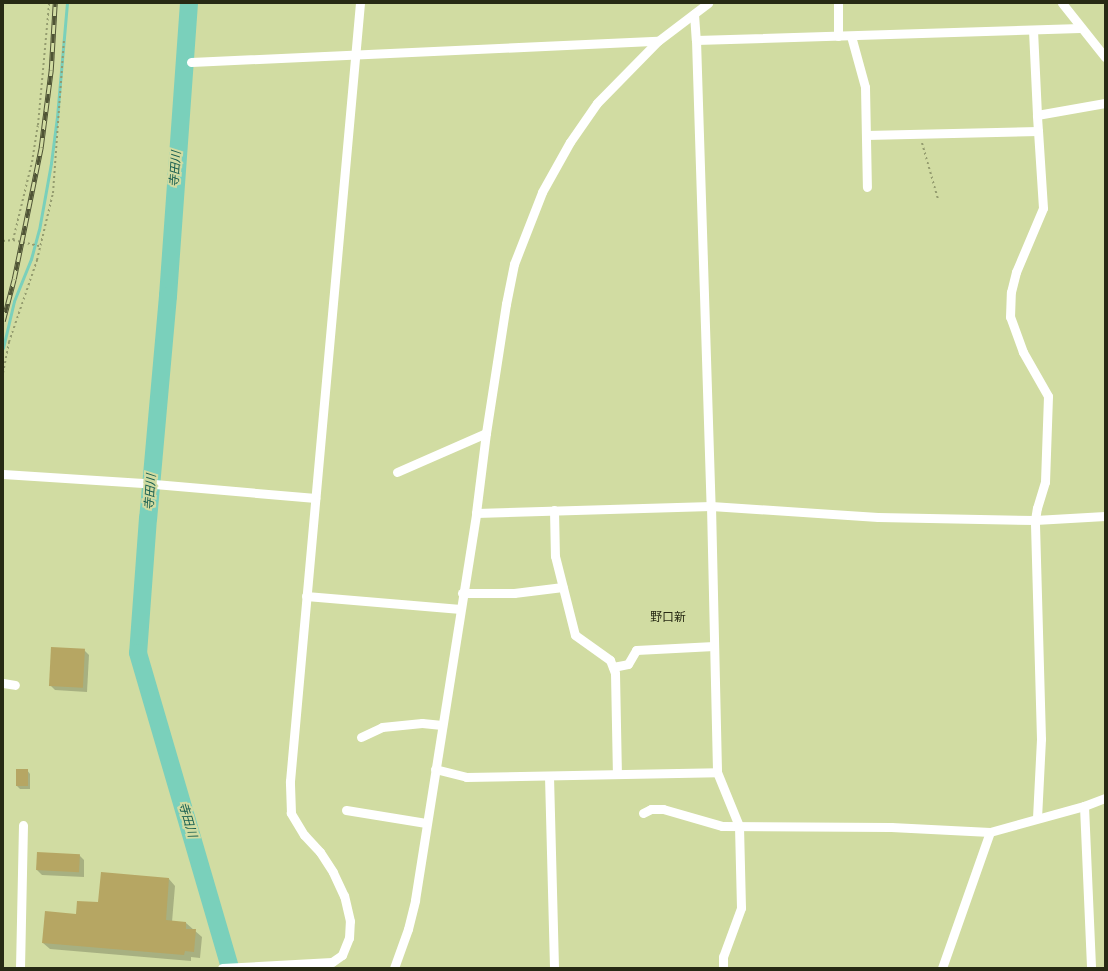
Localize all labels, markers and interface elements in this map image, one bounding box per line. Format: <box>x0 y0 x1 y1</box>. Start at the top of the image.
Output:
water label: 寺田川 <box>168 151 184 187</box>
water label: 寺田川 <box>143 474 159 510</box>
district label: 野口新 <box>650 611 686 625</box>
water label: 寺田川 <box>175 801 199 839</box>

